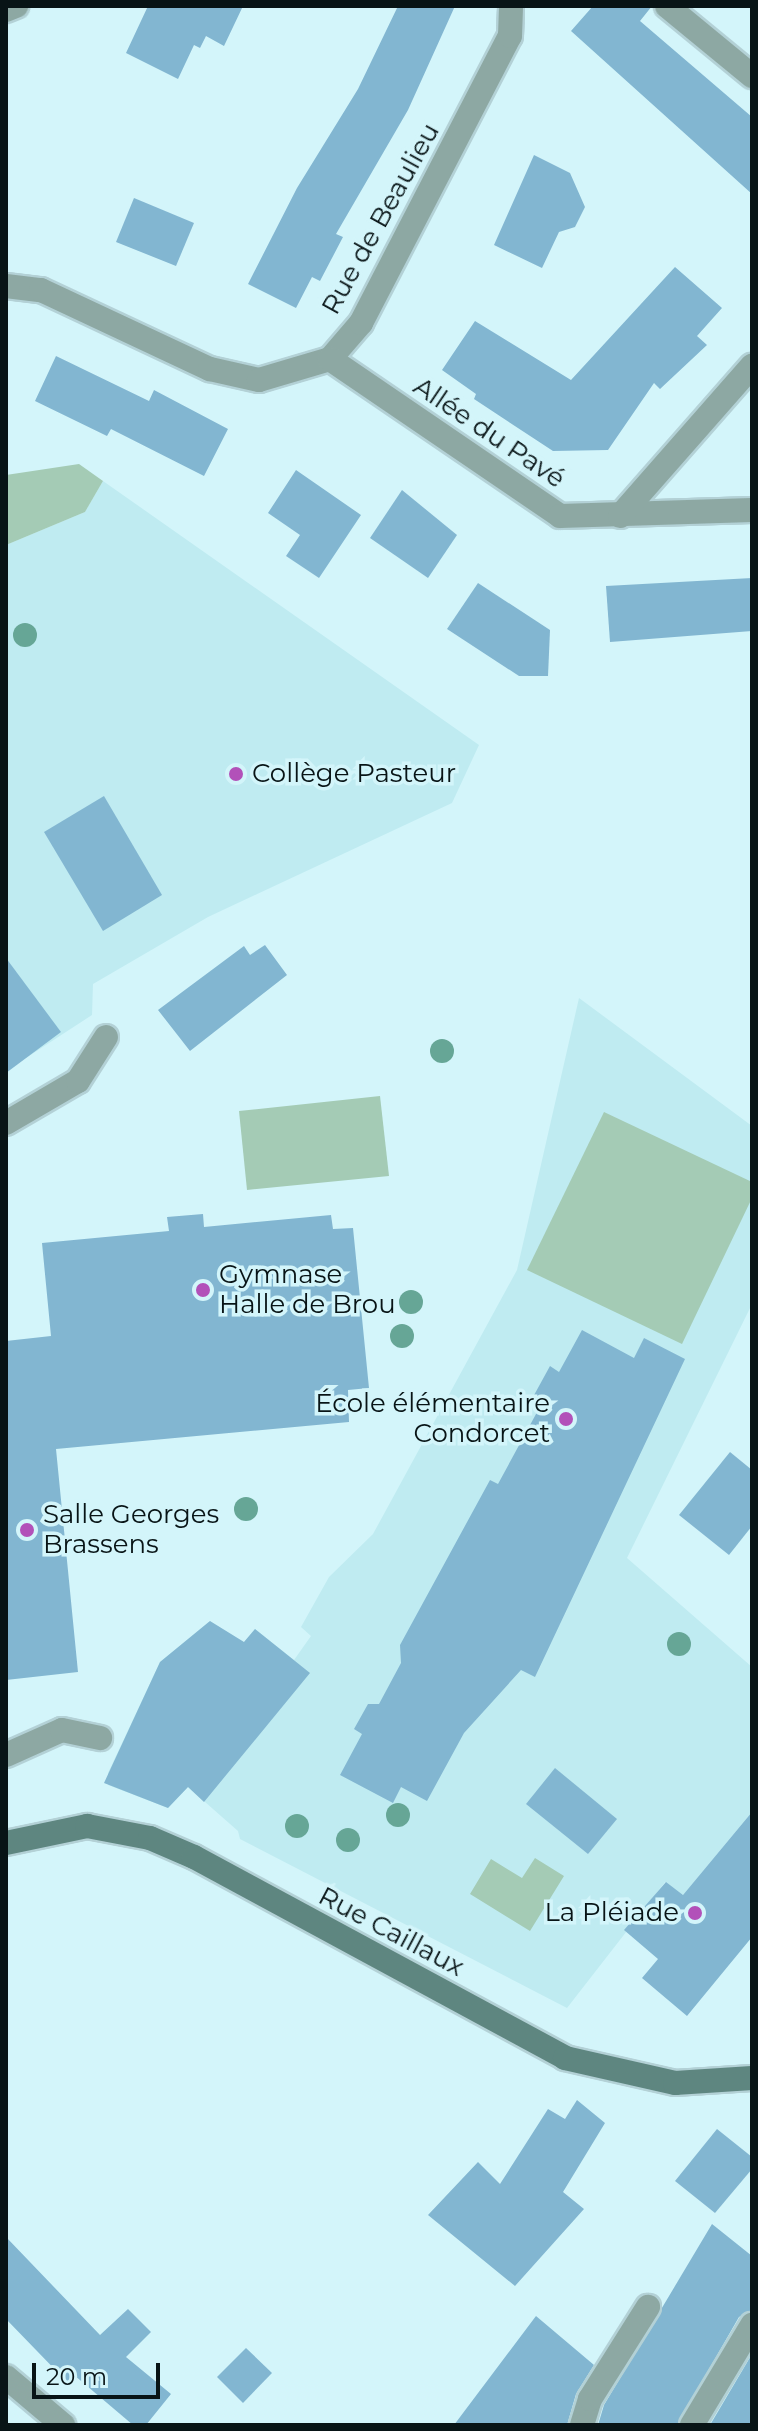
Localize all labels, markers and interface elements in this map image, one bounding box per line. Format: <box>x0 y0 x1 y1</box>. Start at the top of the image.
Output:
street label: Rue de Beaulieu <box>316 118 446 320</box>
street label: Allée du Pavé <box>408 371 570 495</box>
place label: Collège Pasteur <box>252 758 456 790</box>
marker: Collège Pasteur <box>227 765 245 783</box>
place label: Gymnase Halle de Brou <box>219 1259 396 1320</box>
marker: Gymnase Halle de Brou <box>194 1281 212 1299</box>
place label: École élémentaire Condorcet <box>315 1388 550 1450</box>
marker: École élémentaire Condorcet <box>557 1410 575 1428</box>
place label: Salle Georges Brassens <box>43 1499 219 1560</box>
marker: Salle Georges Brassens <box>18 1521 36 1539</box>
street label: Rue Caillaux <box>313 1881 469 1983</box>
place label: La Pléiade <box>545 1897 679 1929</box>
marker: La Pléiade <box>686 1904 704 1922</box>
scale bar <box>36 2347 164 2397</box>
text: 20 m <box>46 2362 107 2391</box>

